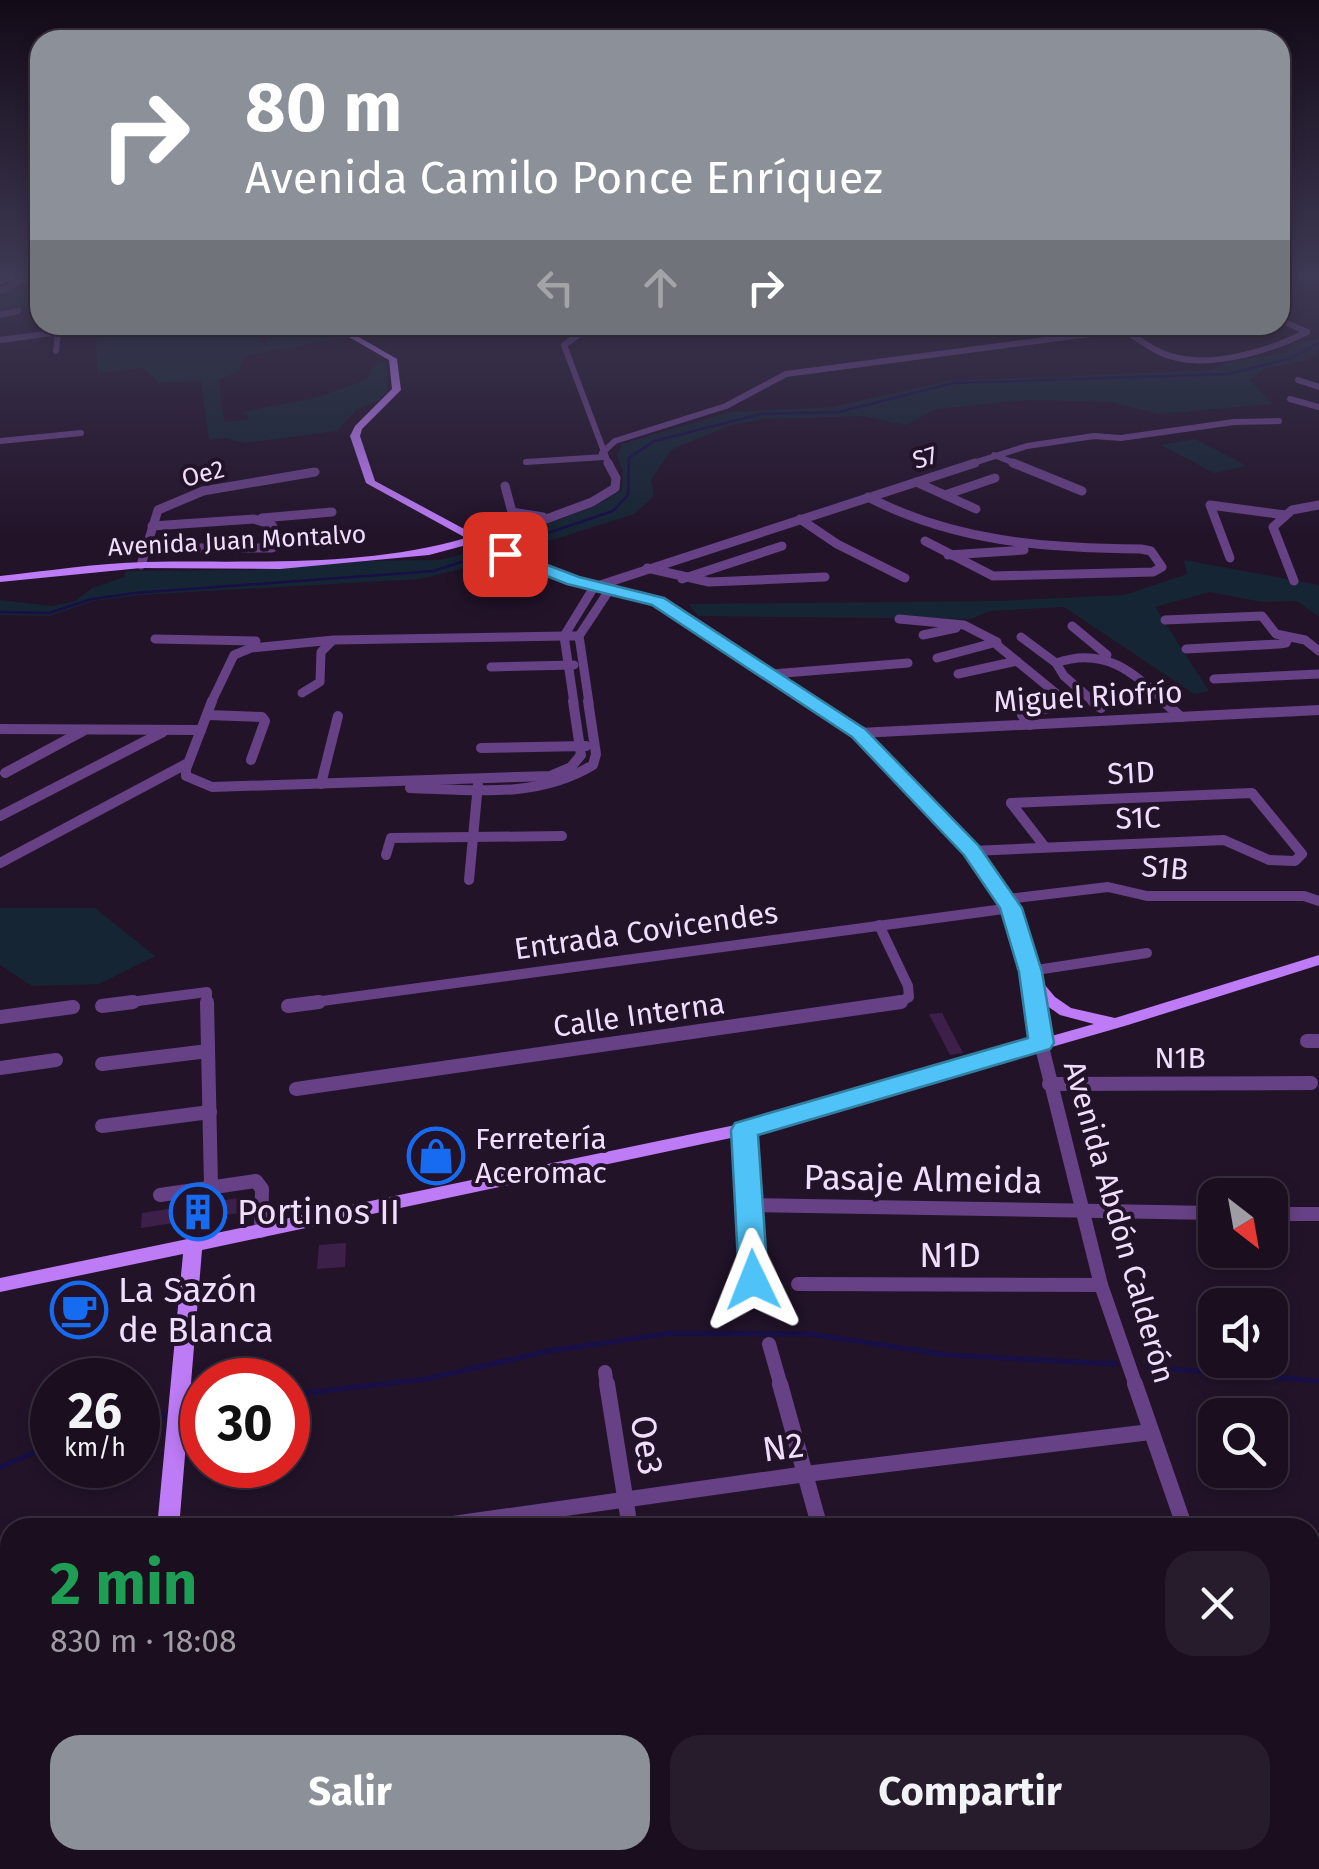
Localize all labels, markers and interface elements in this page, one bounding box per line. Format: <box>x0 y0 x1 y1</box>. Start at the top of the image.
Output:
text: 80 m <box>245 66 402 150</box>
icon: right <box>80 70 210 200</box>
text: Avenida Camilo Ponce Enríquez <box>245 151 883 205</box>
icon: left <box>528 260 583 315</box>
icon: ahead <box>633 260 688 315</box>
icon: right <box>738 260 793 315</box>
street label: S7 <box>909 440 941 476</box>
street label: Oe2 <box>179 454 227 494</box>
pin <box>463 512 548 597</box>
street label: Avenida Juan Montalvo <box>107 519 367 563</box>
icon: arrive <box>478 527 533 582</box>
street label: Miguel Riofrío <box>992 674 1184 720</box>
street label: S1D <box>1106 754 1156 792</box>
street label: S1C <box>1115 799 1161 837</box>
street label: S1B <box>1140 848 1190 888</box>
street label: Entrada Covicendes <box>512 895 780 967</box>
street label: Calle Interna <box>551 985 727 1045</box>
street label: N1B <box>1154 1040 1206 1076</box>
street label: Avenida Abdón Calderón <box>1056 1057 1182 1387</box>
place label: Ferretería Aceromac <box>475 1121 607 1191</box>
shop icon: Ferretería Aceromac <box>406 1126 466 1186</box>
street label: Pasaje Almeida <box>803 1156 1043 1202</box>
north arrow <box>1198 1178 1288 1268</box>
map controls <box>1198 1178 1288 1488</box>
building icon: Portinos II <box>168 1182 228 1242</box>
place label: Portinos II <box>237 1191 400 1233</box>
position arrow <box>701 1228 805 1332</box>
street label: N1D <box>919 1234 981 1276</box>
place label: La Sazón de Blanca <box>118 1269 274 1351</box>
cafe icon: La Sazón de Blanca <box>49 1280 109 1340</box>
button: sound <box>1198 1288 1288 1378</box>
speed limit sign: 30 <box>180 1358 310 1488</box>
text: 26 <box>68 1381 122 1441</box>
button: search <box>1198 1398 1288 1488</box>
street label: Oe3 <box>622 1412 672 1478</box>
street label: N2 <box>760 1423 806 1471</box>
text: km/h <box>64 1433 126 1463</box>
text: 2 min <box>50 1548 197 1620</box>
button: close <box>1165 1551 1270 1656</box>
text: 830 m · 18:08 <box>50 1622 237 1660</box>
button: Salir <box>50 1735 650 1850</box>
button: Compartir <box>670 1735 1270 1850</box>

